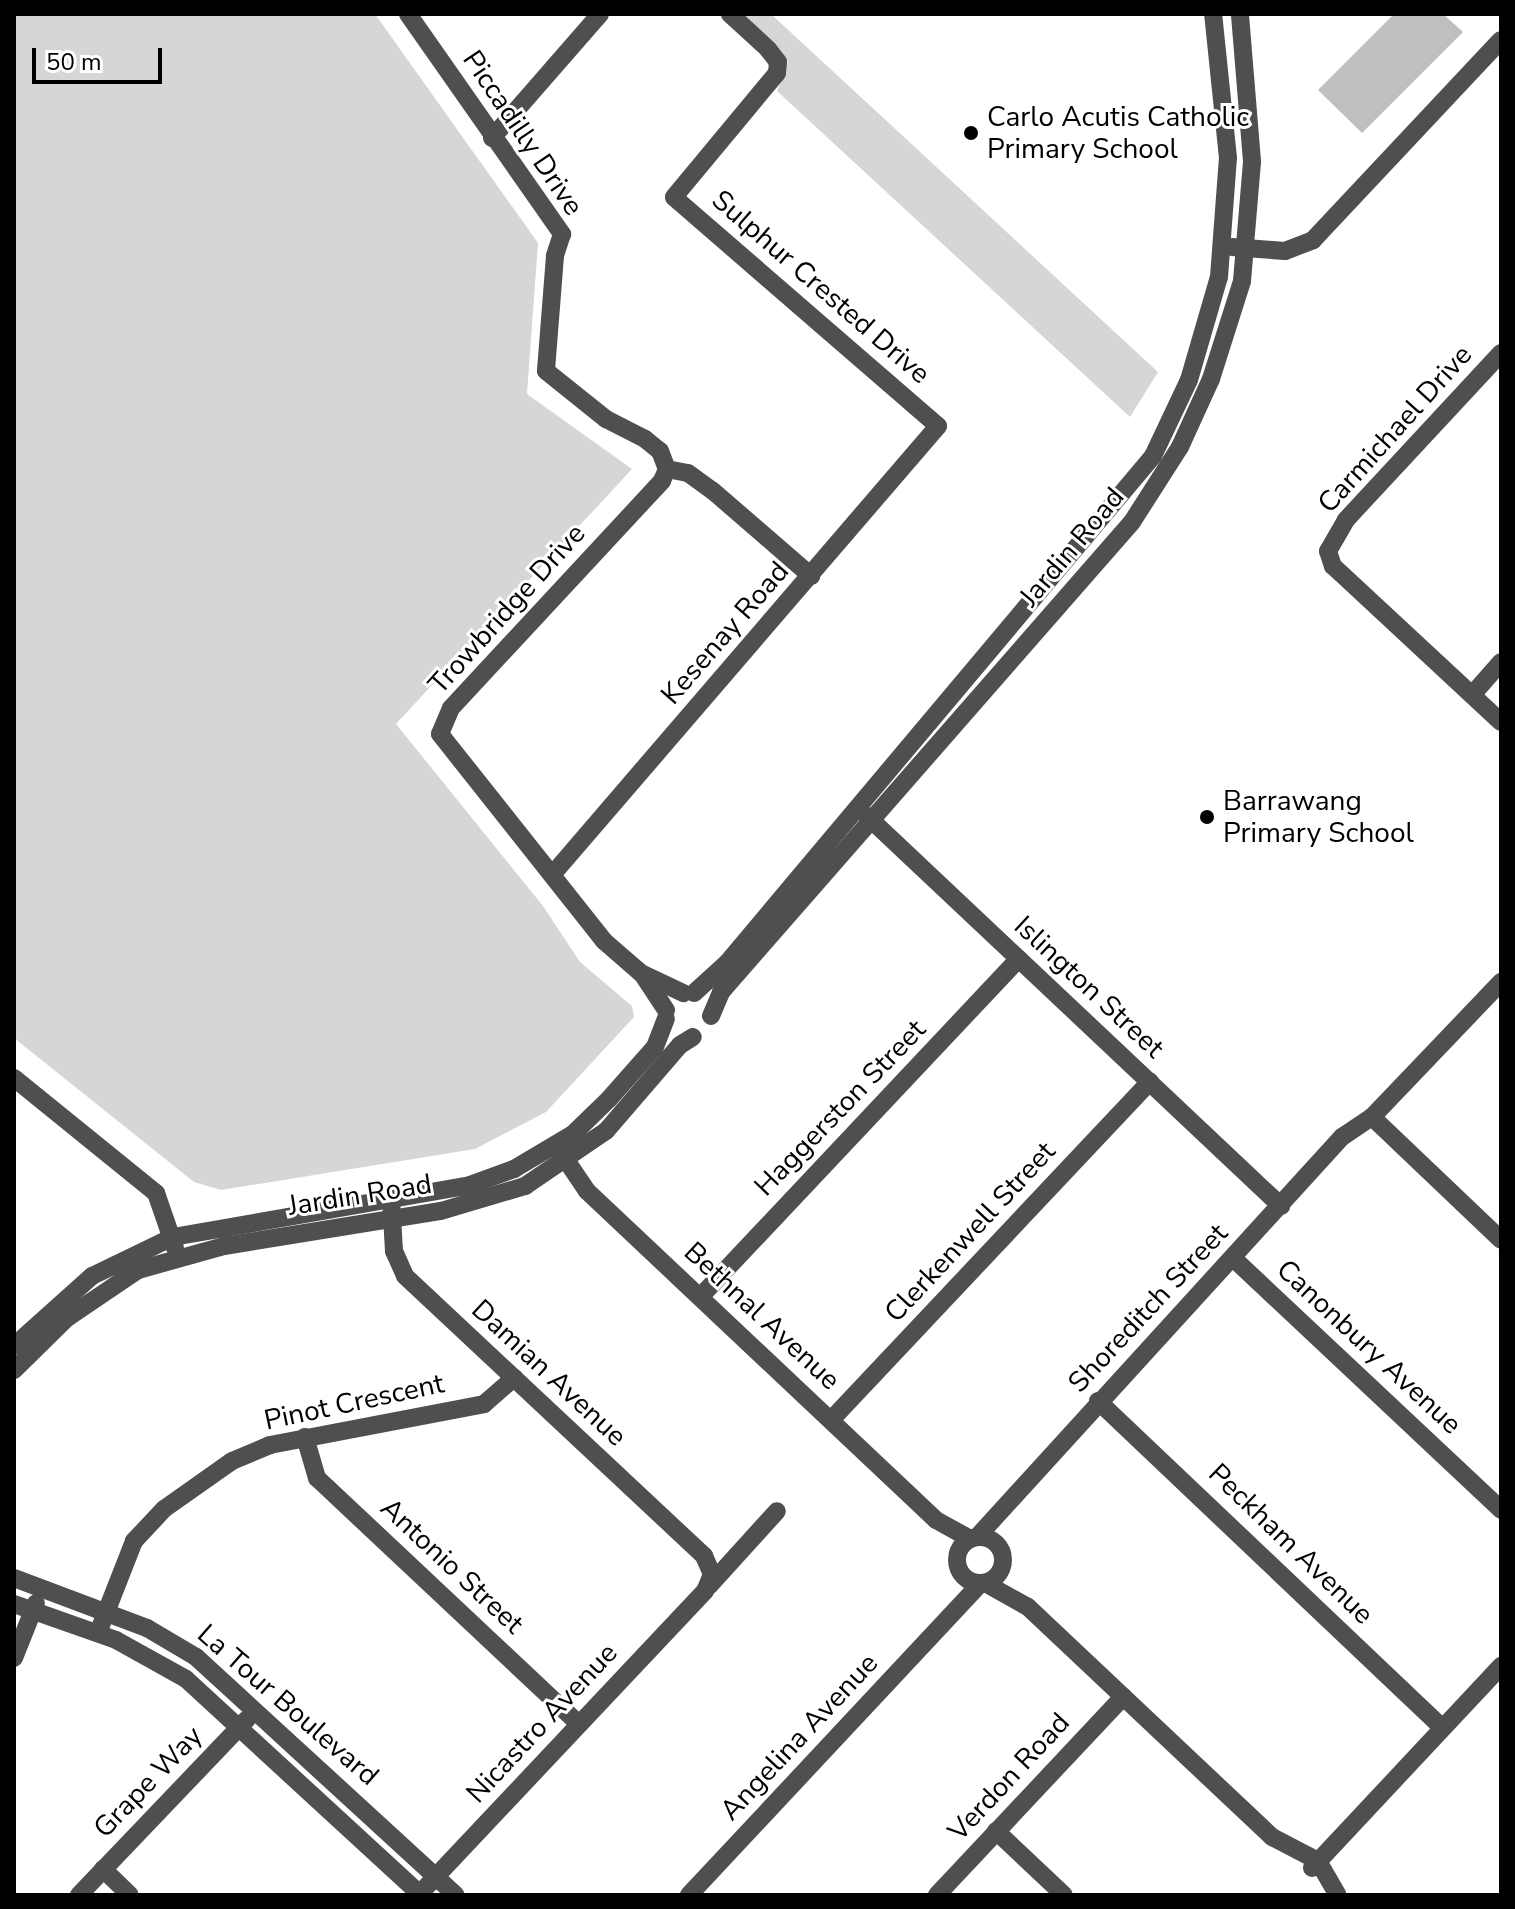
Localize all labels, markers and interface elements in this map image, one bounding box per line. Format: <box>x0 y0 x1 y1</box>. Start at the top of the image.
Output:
scale bar <box>36 32 166 82</box>
street label: Piccadilly Drive <box>455 44 591 222</box>
text: 50 m <box>46 46 102 78</box>
place label: Carlo Acutis Catholic Primary School <box>987 100 1249 166</box>
marker: Carlo Acutis Catholic Primary School <box>962 124 980 142</box>
street label: Sulphur Crested Drive <box>705 183 937 391</box>
street label: Carmichael Drive <box>1311 338 1479 520</box>
street label: Jardin Road <box>1013 481 1131 613</box>
street label: Trowbridge Drive <box>422 517 592 701</box>
street label: Kesenay Road <box>654 555 796 711</box>
place label: Barrawang Primary School <box>1223 784 1414 850</box>
marker: Barrawang Primary School <box>1198 808 1216 826</box>
street label: Islington Street <box>1007 909 1171 1065</box>
street label: Haggerston Street <box>747 1013 933 1203</box>
street label: Clerkenwell Street <box>878 1135 1062 1329</box>
street label: Jardin Road <box>286 1167 434 1223</box>
street label: Shoreditch Street <box>1061 1217 1235 1399</box>
street label: Bethnal Avenue <box>677 1235 847 1397</box>
street label: Canonbury Avenue <box>1270 1253 1468 1441</box>
street label: Damian Avenue <box>465 1293 633 1453</box>
street label: Pinot Crescent <box>261 1367 447 1437</box>
street label: Peckham Avenue <box>1202 1457 1380 1631</box>
street label: Antonio Street <box>374 1491 530 1641</box>
street label: La Tour Boulevard <box>191 1617 385 1793</box>
street label: Nicastro Avenue <box>459 1636 625 1810</box>
street label: Angelina Avenue <box>713 1647 885 1827</box>
street label: Verdon Road <box>941 1706 1077 1848</box>
street label: Grape Way <box>87 1719 209 1845</box>

